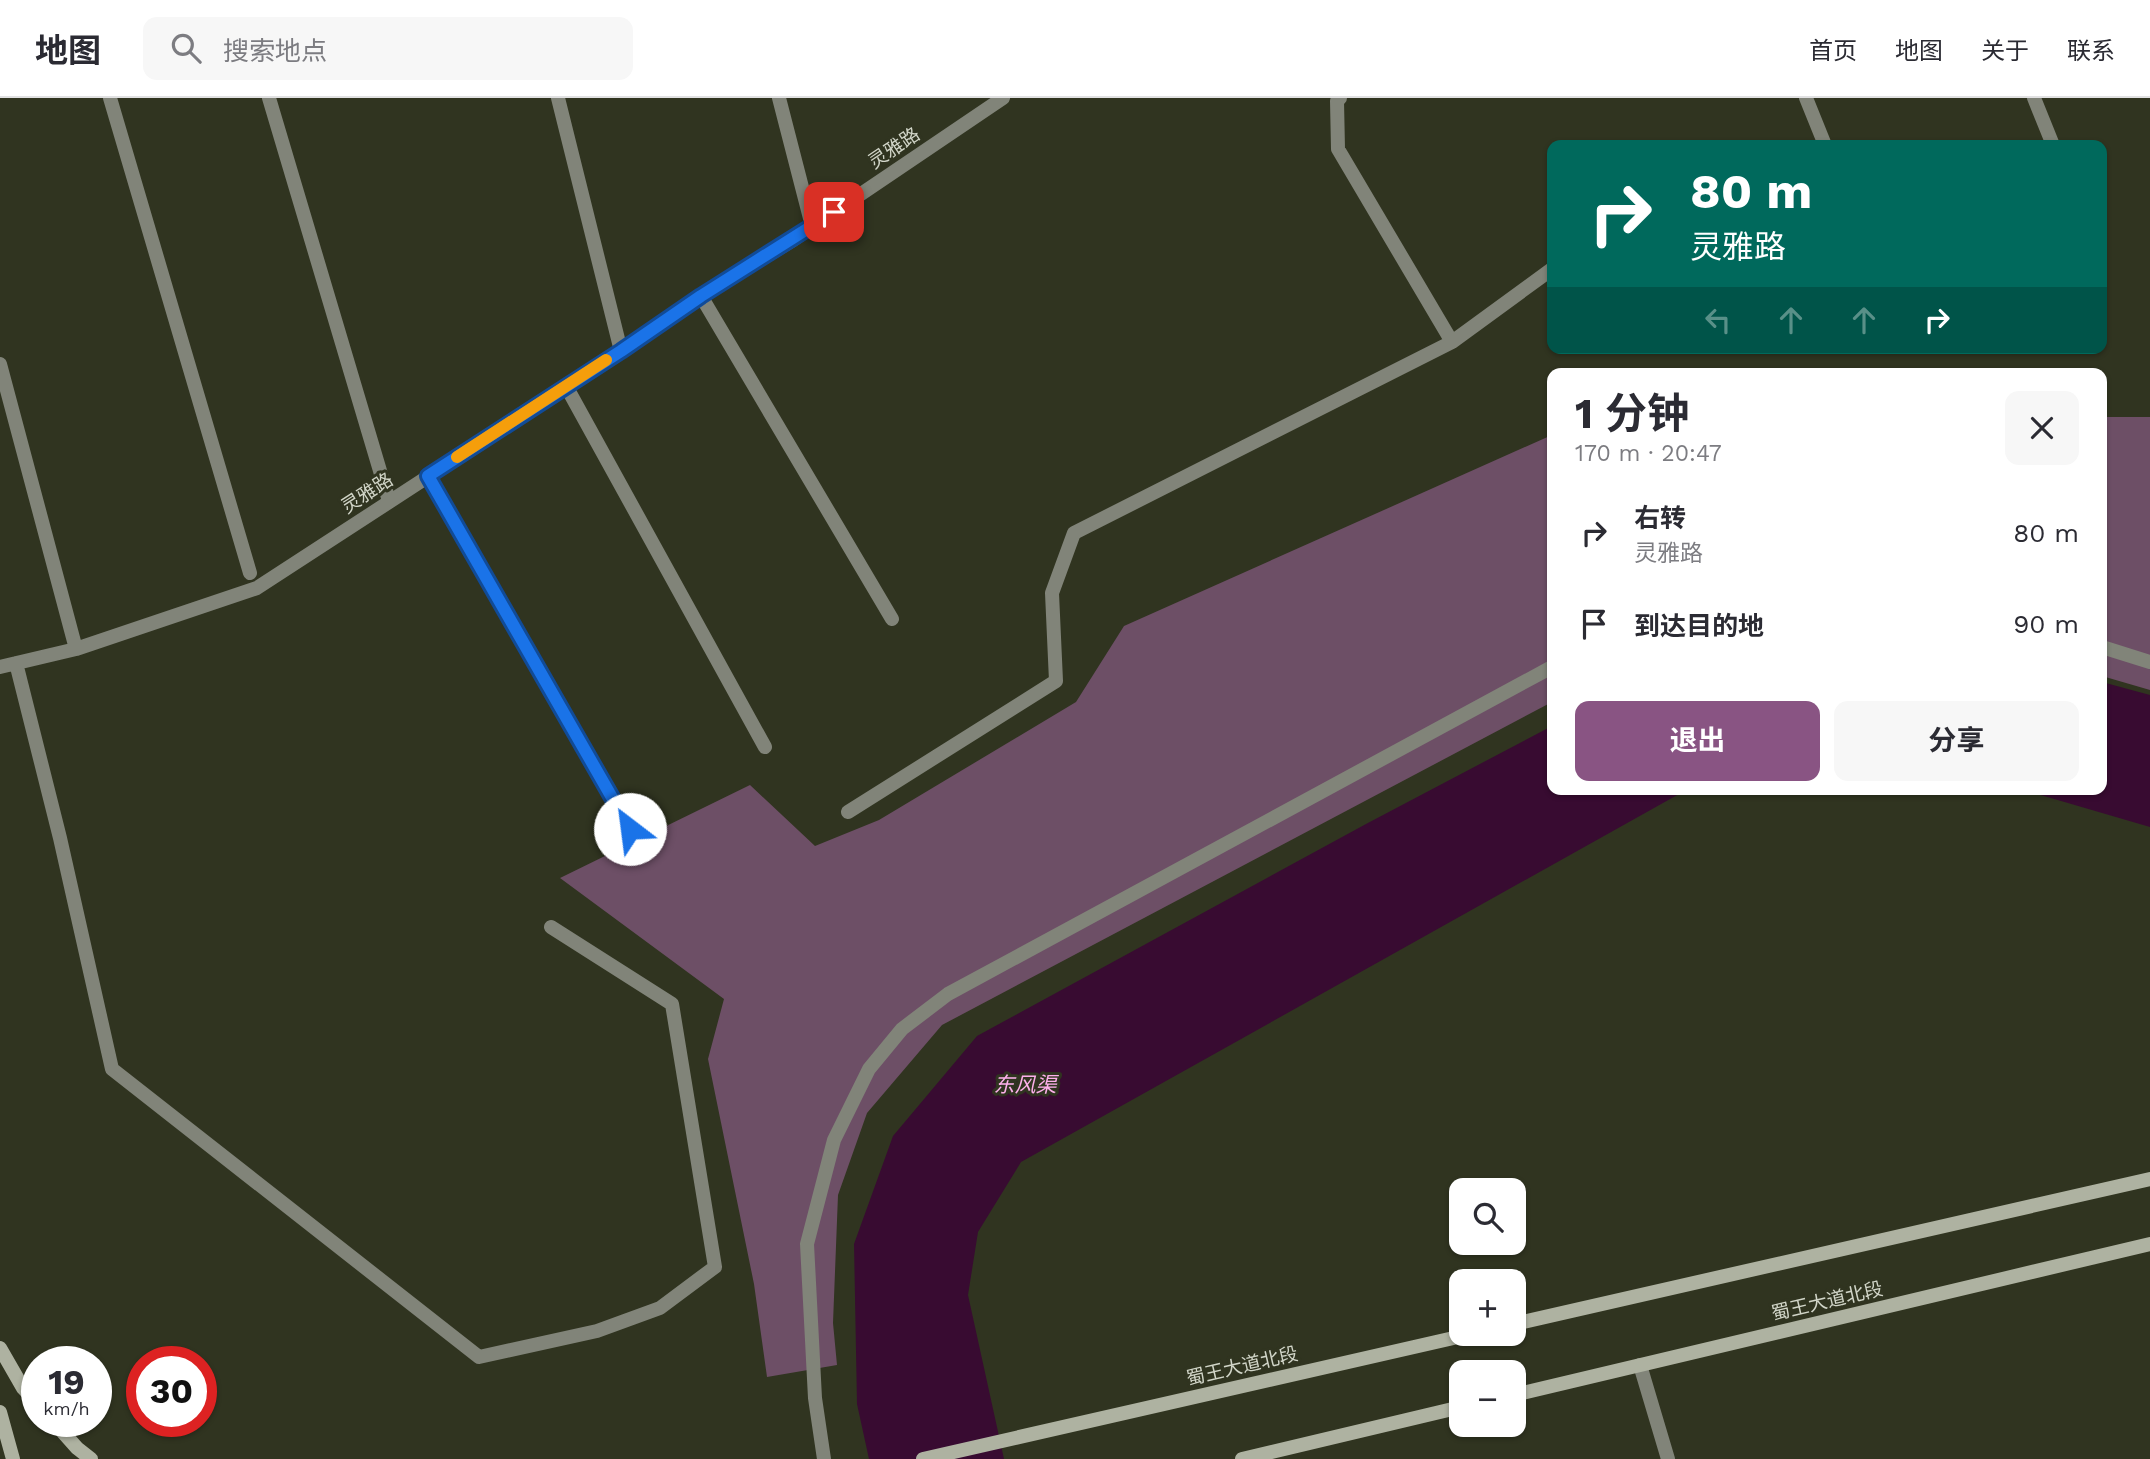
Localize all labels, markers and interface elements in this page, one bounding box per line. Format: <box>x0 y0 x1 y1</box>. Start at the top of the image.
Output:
search box <box>143 17 633 80</box>
icon: search <box>167 29 205 67</box>
text: 地图 <box>35 31 101 70</box>
text: 搜索地点 <box>223 36 327 66</box>
text: 首页 <box>1809 37 1857 65</box>
text: 地图 <box>1895 37 1943 65</box>
text: 关于 <box>1981 37 2029 65</box>
text: 联系 <box>2067 37 2115 65</box>
street label: 灵雅路 <box>864 123 924 173</box>
text: 80 m <box>1690 162 1812 220</box>
icon: right <box>1575 168 1666 259</box>
pin <box>804 182 864 242</box>
icon: arrive <box>815 193 853 231</box>
text: 灵雅路 <box>1690 228 1786 266</box>
icon: left <box>1699 301 1737 339</box>
icon: ahead <box>1772 301 1810 339</box>
icon: ahead <box>1845 301 1883 339</box>
icon: right <box>1918 301 1956 339</box>
text: 1 分钟 <box>1575 389 1689 438</box>
button: close <box>2005 391 2079 465</box>
text: 170 m · 20:47 <box>1575 440 1722 467</box>
street label: 灵雅路 <box>337 468 397 518</box>
text: 右转 <box>1634 503 1686 533</box>
icon: right <box>1575 514 1613 552</box>
text: 80 m <box>2013 518 2079 548</box>
text: 灵雅路 <box>1634 540 1703 567</box>
icon: arrive <box>1575 605 1613 643</box>
text: 90 m <box>2013 609 2079 639</box>
text: 到达目的地 <box>1634 611 1764 641</box>
button: 退出 <box>1575 701 1820 781</box>
button: 分享 <box>1834 701 2079 781</box>
position arrow <box>593 792 667 866</box>
water label: 东风渠 <box>994 1072 1059 1097</box>
map controls <box>1449 1178 1526 1437</box>
button: search <box>1449 1178 1526 1255</box>
button: + <box>1449 1269 1526 1346</box>
street label: 蜀王大道北段 <box>1769 1277 1885 1325</box>
street label: 蜀王大道北段 <box>1184 1342 1300 1390</box>
speed limit sign: 30 <box>126 1346 217 1437</box>
button: − <box>1449 1360 1526 1437</box>
text: 19 <box>48 1361 85 1403</box>
text: km/h <box>43 1398 90 1419</box>

